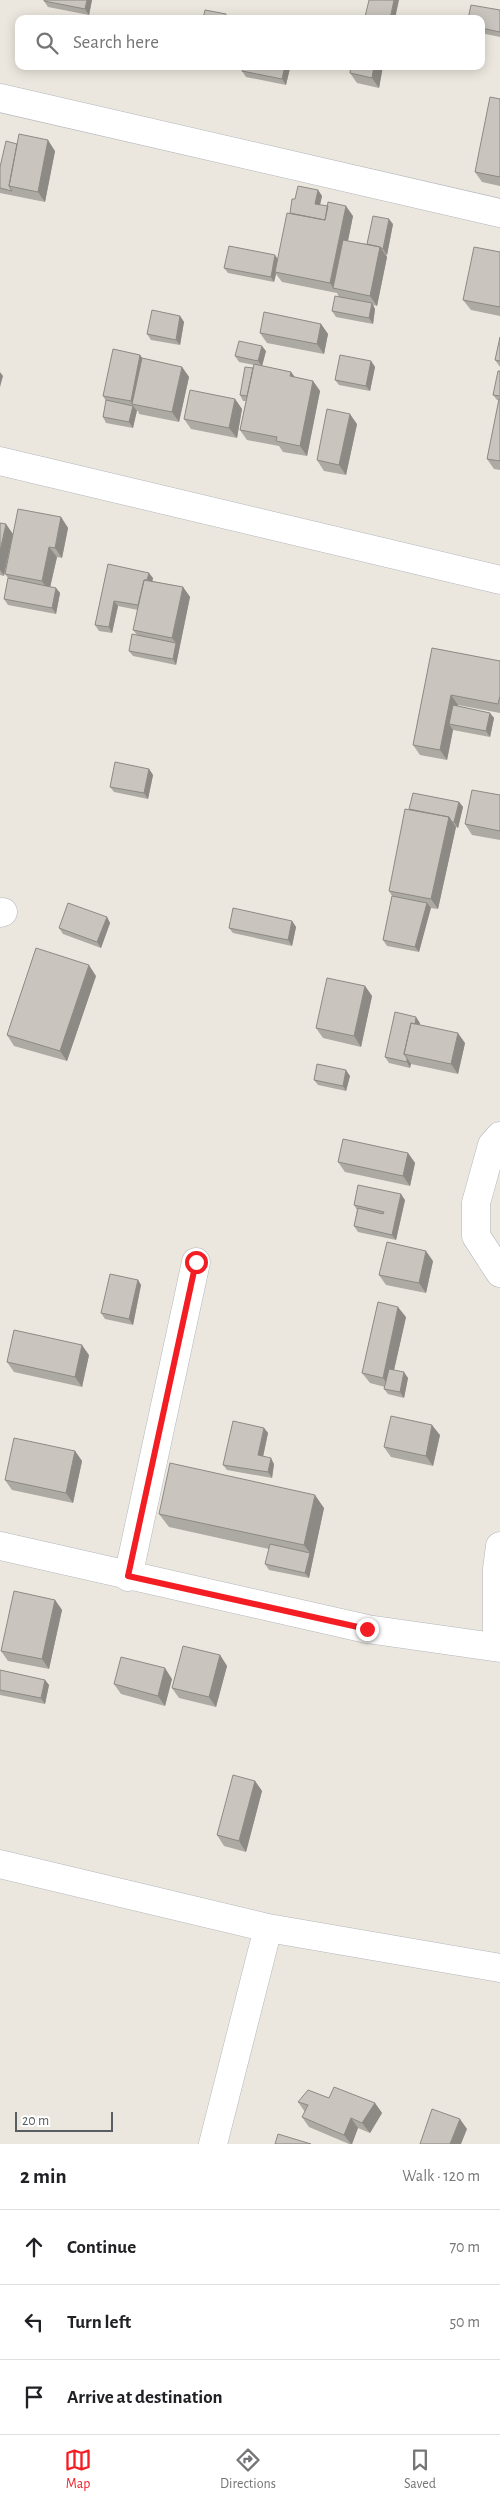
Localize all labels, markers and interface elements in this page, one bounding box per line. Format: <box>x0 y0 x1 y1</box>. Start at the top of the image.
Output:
search box <box>15 15 485 70</box>
icon: search <box>33 29 61 57</box>
text: Search here <box>73 33 159 52</box>
route start <box>185 1251 208 1274</box>
route end <box>356 1618 379 1641</box>
scale bar <box>15 2109 112 2132</box>
text: 20 m <box>22 2114 49 2128</box>
text: 2 min <box>20 2166 67 2187</box>
text: Walk · 120 m <box>402 2168 480 2184</box>
icon: ahead <box>20 2233 48 2261</box>
text: Continue <box>67 2238 136 2257</box>
text: 70 m <box>449 2239 480 2255</box>
icon: left <box>20 2308 48 2336</box>
text: Turn left <box>67 2313 131 2332</box>
text: 50 m <box>449 2314 480 2330</box>
icon: arrive <box>20 2383 48 2411</box>
text: Arrive at destination <box>67 2388 223 2407</box>
tab: Map <box>64 2446 92 2493</box>
tab: Directions <box>220 2446 276 2493</box>
tab: Saved <box>404 2446 436 2493</box>

